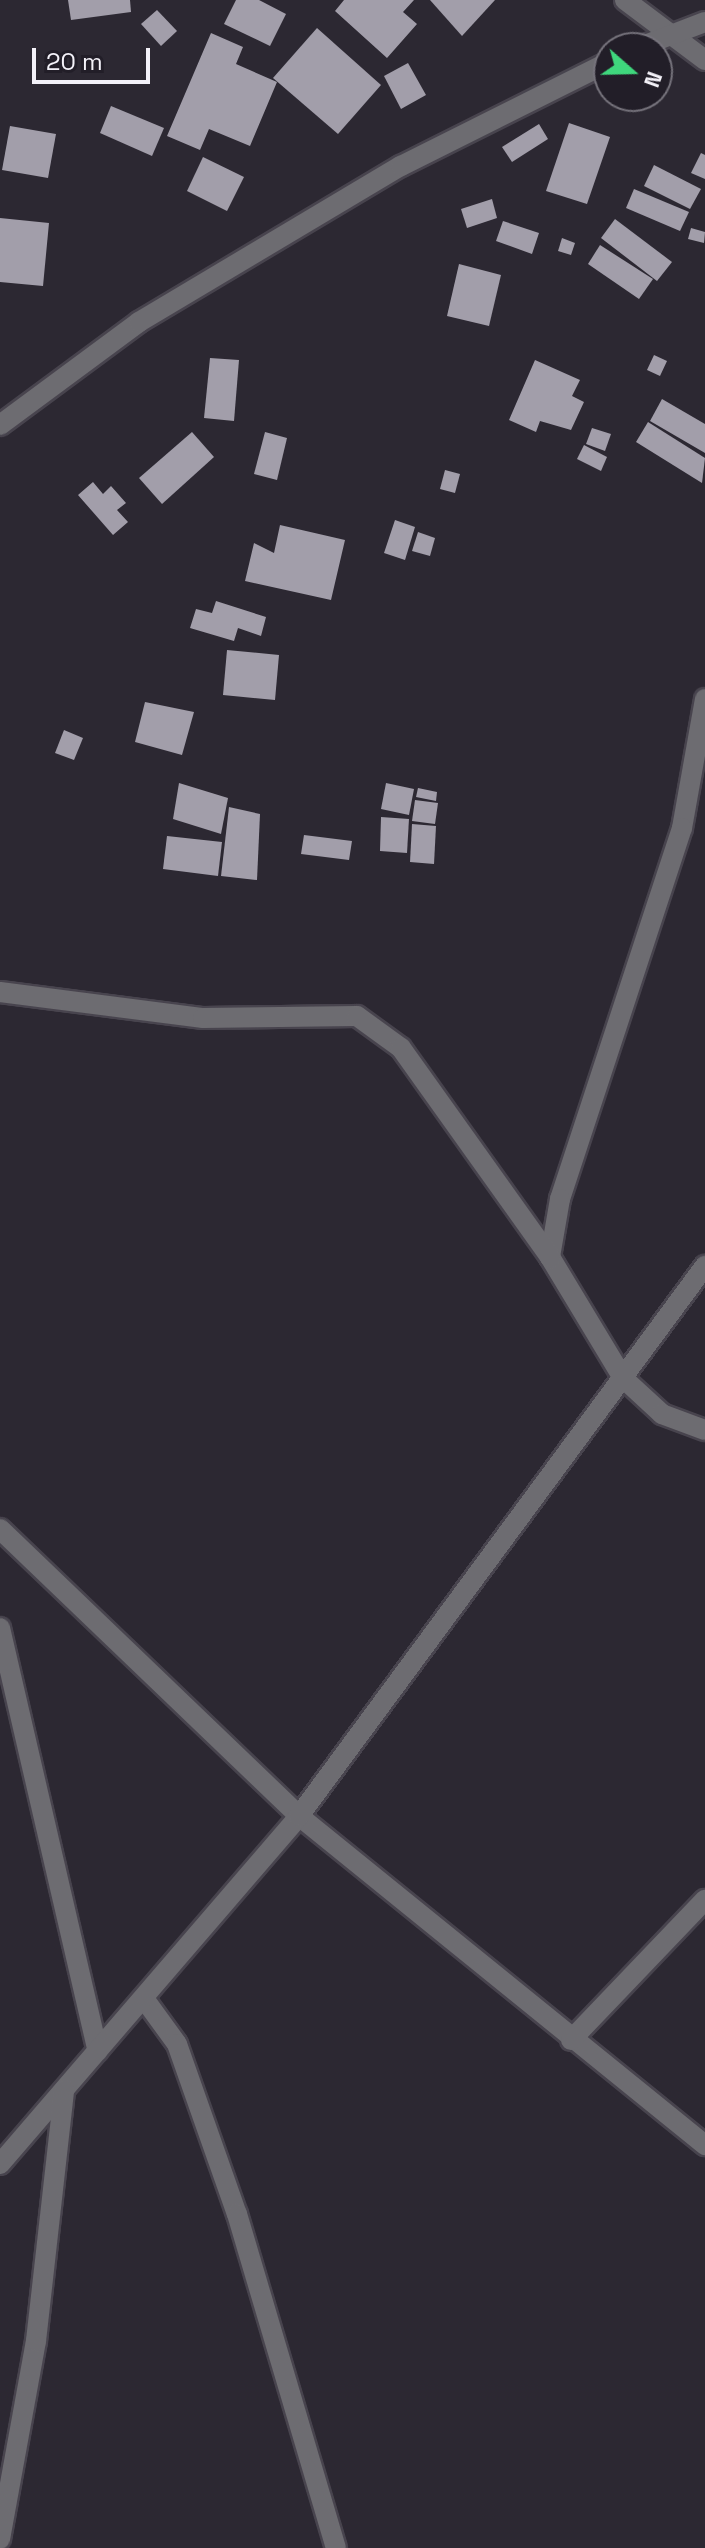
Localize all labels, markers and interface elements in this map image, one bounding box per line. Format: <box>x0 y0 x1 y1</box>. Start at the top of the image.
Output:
scale bar <box>36 32 154 82</box>
north arrow <box>593 32 673 112</box>
text: 20 m <box>46 46 103 77</box>
text: N <box>638 68 669 91</box>

